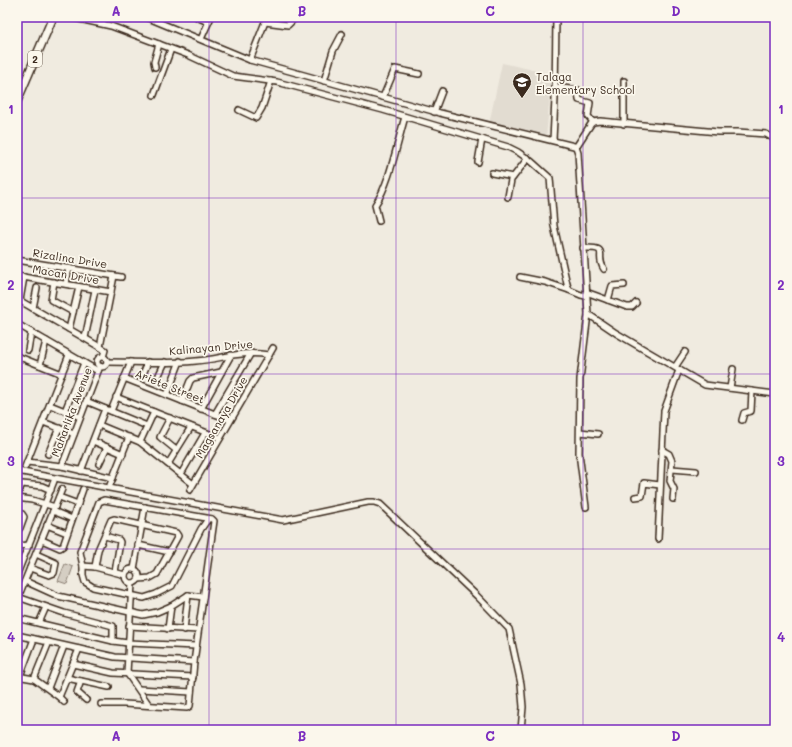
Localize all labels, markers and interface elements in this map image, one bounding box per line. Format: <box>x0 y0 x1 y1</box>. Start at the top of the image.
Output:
text: A <box>111 2 121 19</box>
text: B <box>298 2 307 19</box>
text: C <box>485 2 495 19</box>
text: D <box>671 2 681 19</box>
road number: 2 <box>28 51 42 67</box>
place label: Talaga Elementary School <box>536 69 635 97</box>
school or university icon: Talaga Elementary School <box>511 71 533 99</box>
text: 1 <box>8 100 14 117</box>
text: 1 <box>778 100 784 117</box>
street label: Rizalina Drive <box>32 245 108 271</box>
street label: Macan Drive <box>31 261 101 287</box>
text: 2 <box>7 276 15 293</box>
text: 2 <box>777 276 785 293</box>
street label: Kalinayan Drive <box>169 336 254 358</box>
street label: Maharlika Avenue <box>47 365 95 459</box>
street label: Ariete Street <box>133 365 207 407</box>
street label: Magsanaya Drive <box>191 373 251 461</box>
text: 3 <box>7 452 15 469</box>
text: 3 <box>777 452 785 469</box>
text: 4 <box>7 628 15 645</box>
text: 4 <box>777 628 785 645</box>
text: A <box>111 727 121 744</box>
text: B <box>298 727 307 744</box>
text: C <box>485 727 495 744</box>
text: D <box>671 727 681 744</box>

